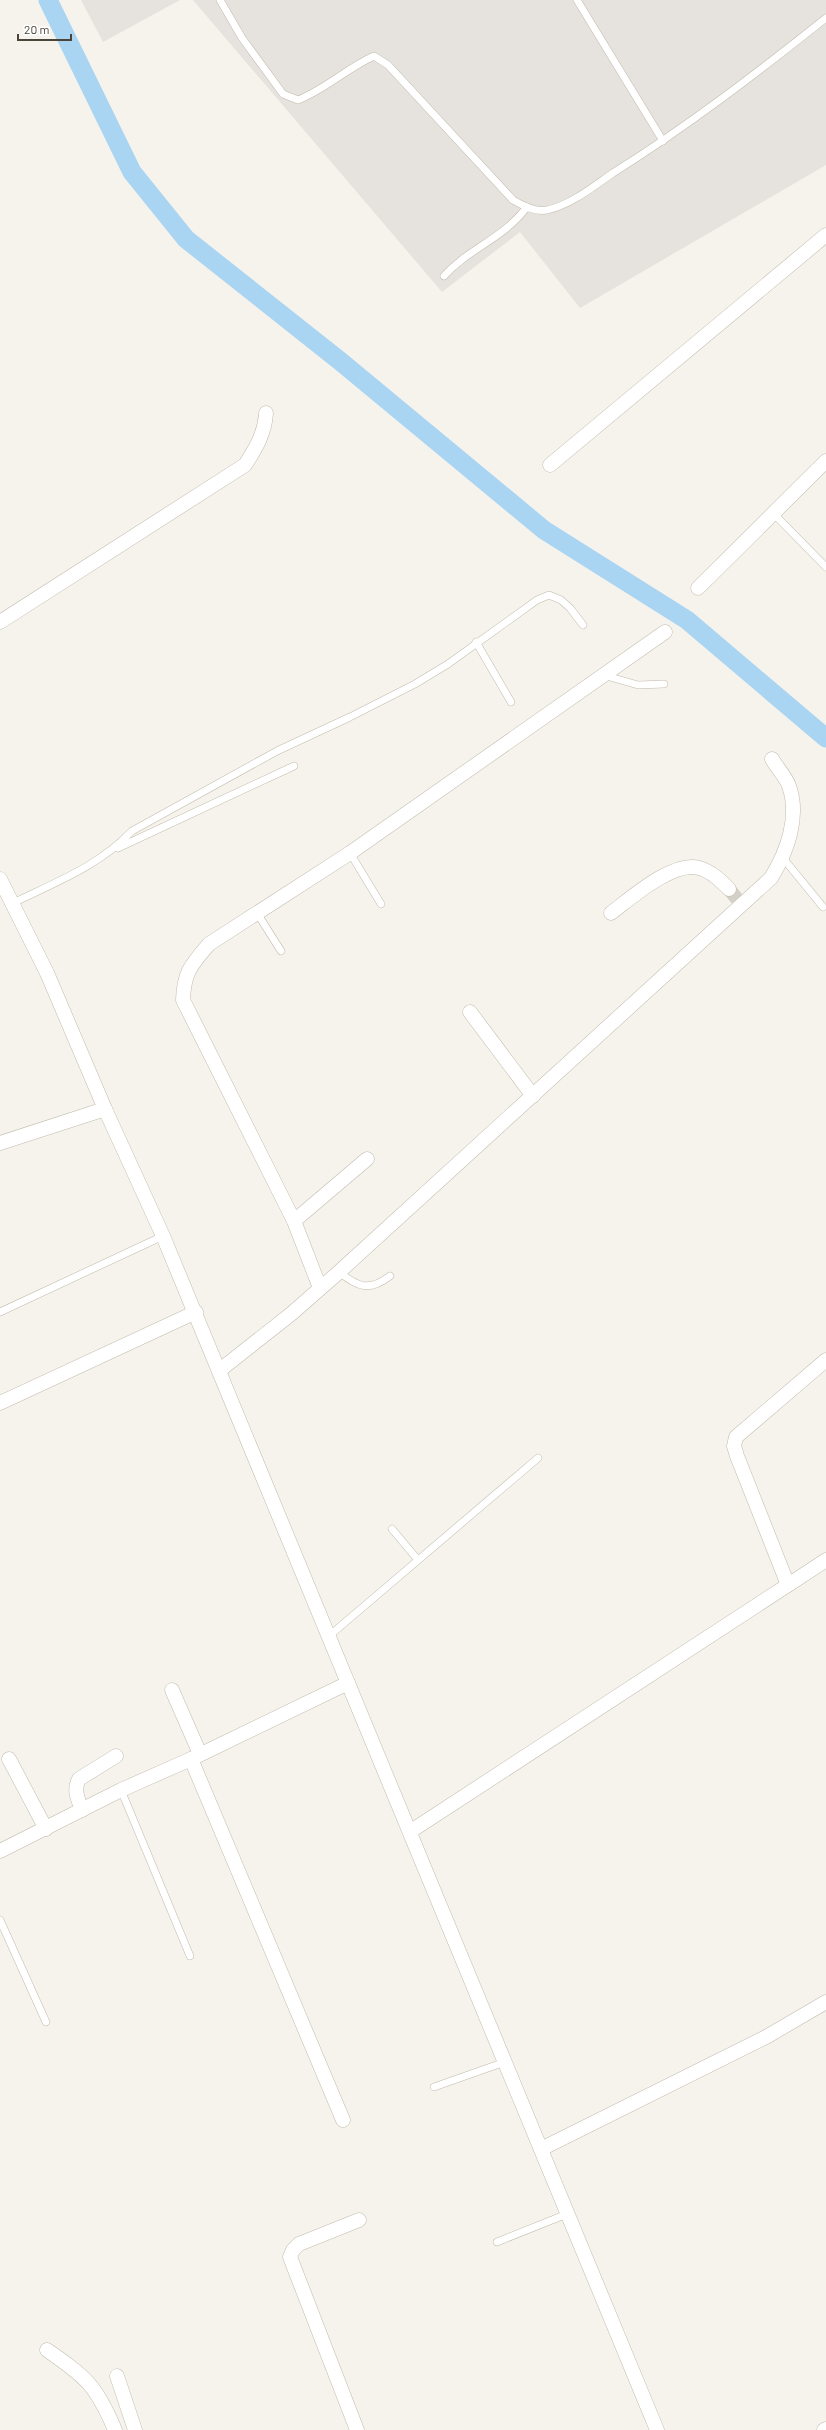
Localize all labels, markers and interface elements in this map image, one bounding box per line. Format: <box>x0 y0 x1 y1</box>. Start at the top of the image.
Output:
scale bar <box>18 16 71 42</box>
text: 20 m <box>24 22 50 36</box>

